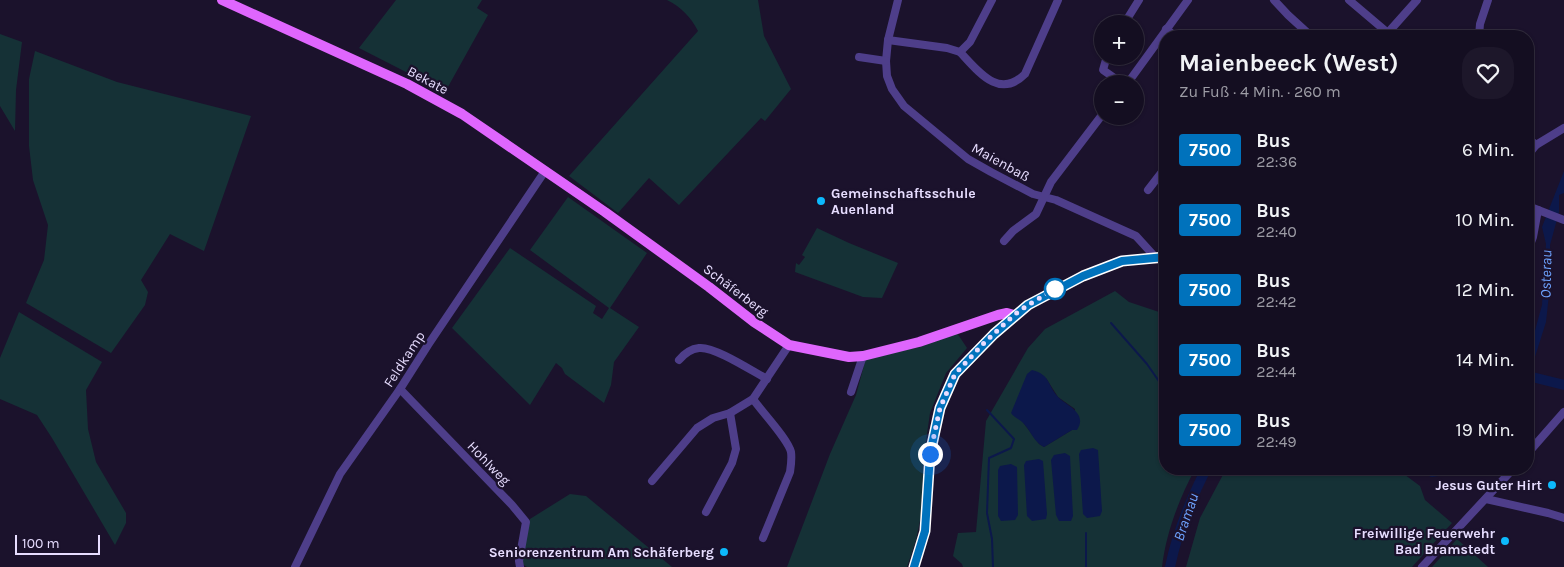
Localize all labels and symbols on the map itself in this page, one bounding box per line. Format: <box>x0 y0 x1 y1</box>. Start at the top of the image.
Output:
street label: Bekate <box>404 63 451 98</box>
street label: Maienbaß <box>969 139 1033 185</box>
place label: Gemeinschaftsschule Auenland <box>831 185 976 218</box>
marker: Gemeinschaftsschule Auenland <box>815 195 827 207</box>
water label: Osterau <box>1537 249 1555 299</box>
street label: Schäferberg <box>700 260 772 320</box>
unlabelled marker <box>1044 278 1066 300</box>
street label: Feldkamp <box>380 328 429 390</box>
street label: Hohlweg <box>464 438 514 489</box>
your location <box>918 442 943 467</box>
place label: Jesus Guter Hirt <box>1436 477 1542 494</box>
marker: Jesus Guter Hirt <box>1546 479 1558 491</box>
water label: Bramau <box>1169 491 1203 543</box>
place label: Freiwillige Feuerwehr Bad Bramstedt <box>1354 525 1496 558</box>
scale bar <box>15 532 100 555</box>
marker: Freiwillige Feuerwehr Bad Bramstedt <box>1499 535 1511 547</box>
place label: Seniorenzentrum Am Schäferberg <box>489 544 714 561</box>
marker: Seniorenzentrum Am Schäferberg <box>718 546 730 558</box>

